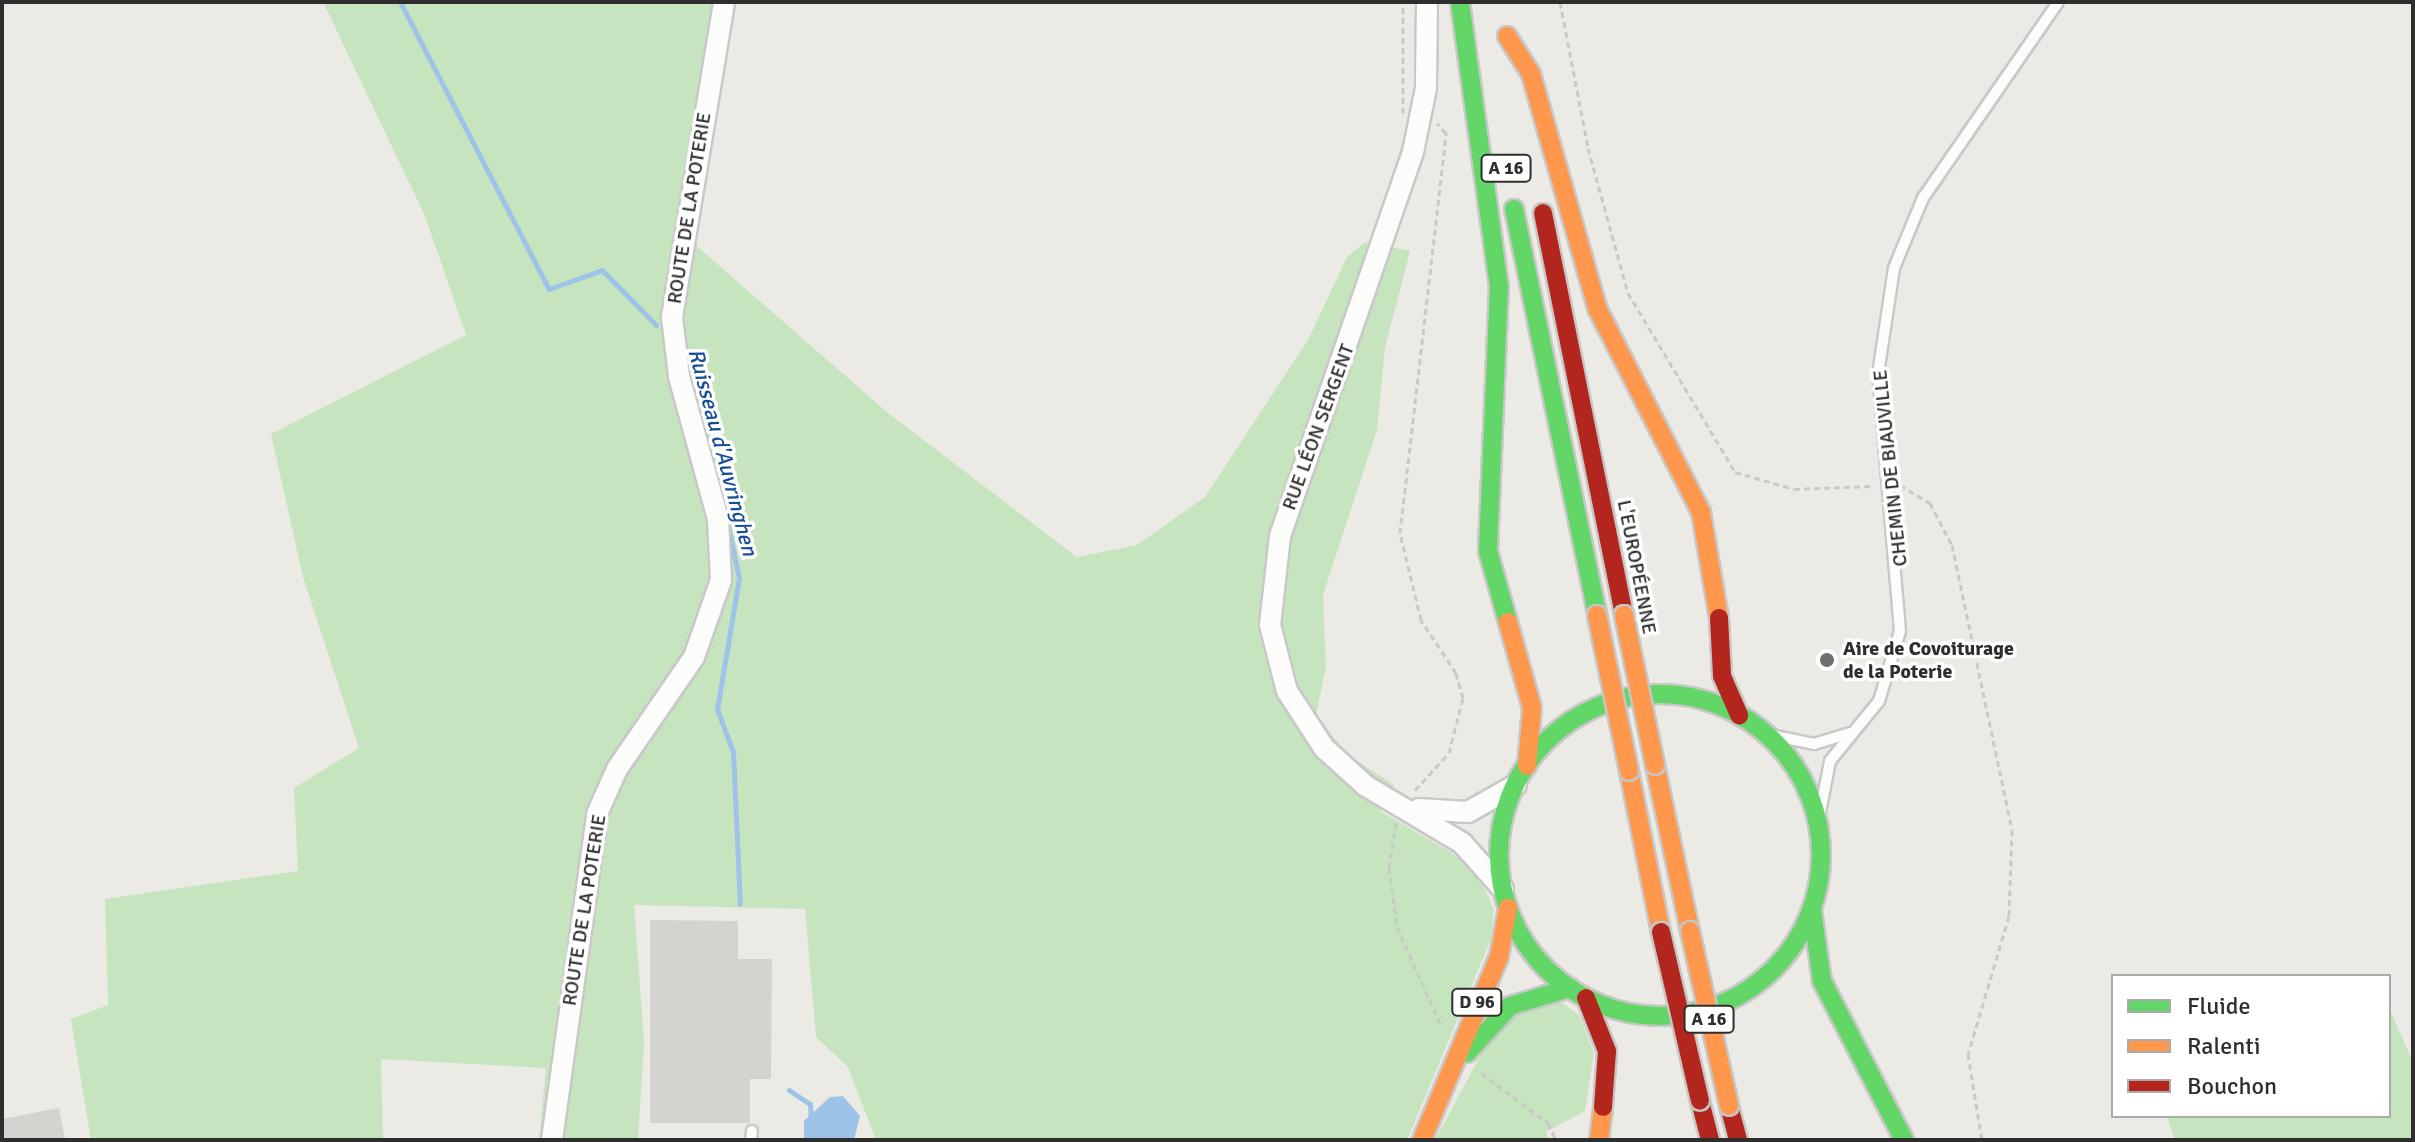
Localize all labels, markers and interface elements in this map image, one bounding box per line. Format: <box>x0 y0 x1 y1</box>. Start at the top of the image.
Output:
street label: ROUTE DE LA POTERIE <box>662 110 716 306</box>
road number: A 16 <box>1480 154 1532 182</box>
street label: RUE LÉON SERGENT <box>1277 341 1359 513</box>
water label: Ruisseau d'Auvringhen <box>683 346 763 558</box>
street label: CHEMIN DE BIAUVILLE <box>1868 368 1912 568</box>
street label: L'EUROPÉENNE <box>1612 498 1662 636</box>
place label: Aire de Covoiturage de la Poterie <box>1843 636 2014 683</box>
marker: Aire de Covoiturage de la Poterie <box>1818 651 1836 669</box>
street label: ROUTE DE LA POTERIE <box>557 812 611 1008</box>
legend <box>2111 974 2391 1118</box>
road number: D 96 <box>1451 988 1503 1016</box>
text: Fluide <box>2187 991 2251 1021</box>
road number: A 16 <box>1683 1005 1735 1033</box>
text: Ralenti <box>2187 1031 2260 1061</box>
text: Bouchon <box>2187 1071 2277 1101</box>

